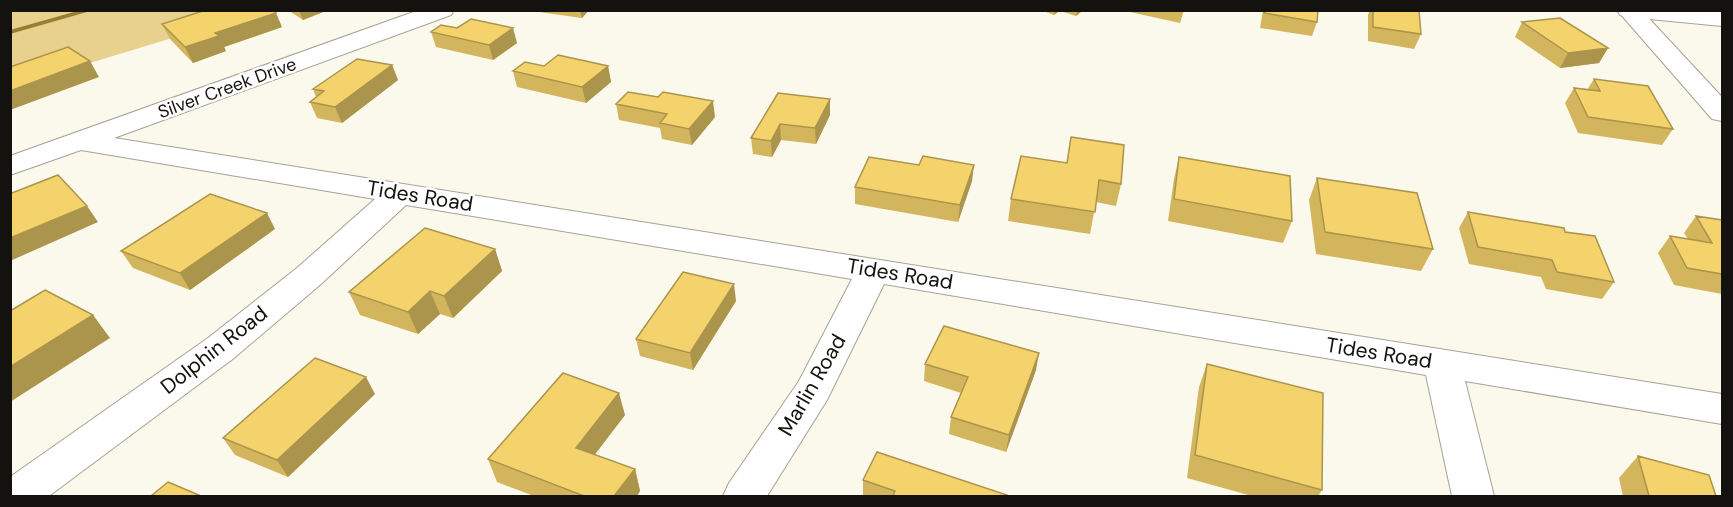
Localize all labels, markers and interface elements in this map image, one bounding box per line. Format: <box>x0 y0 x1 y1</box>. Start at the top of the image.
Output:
street label: Silver Creek Drive <box>154 52 300 124</box>
street label: Tides Road <box>365 174 475 218</box>
street label: Tides Road <box>845 252 955 296</box>
street label: Dolphin Road <box>155 299 273 401</box>
street label: Marlin Road <box>772 329 852 441</box>
street label: Tides Road <box>1324 331 1434 375</box>

